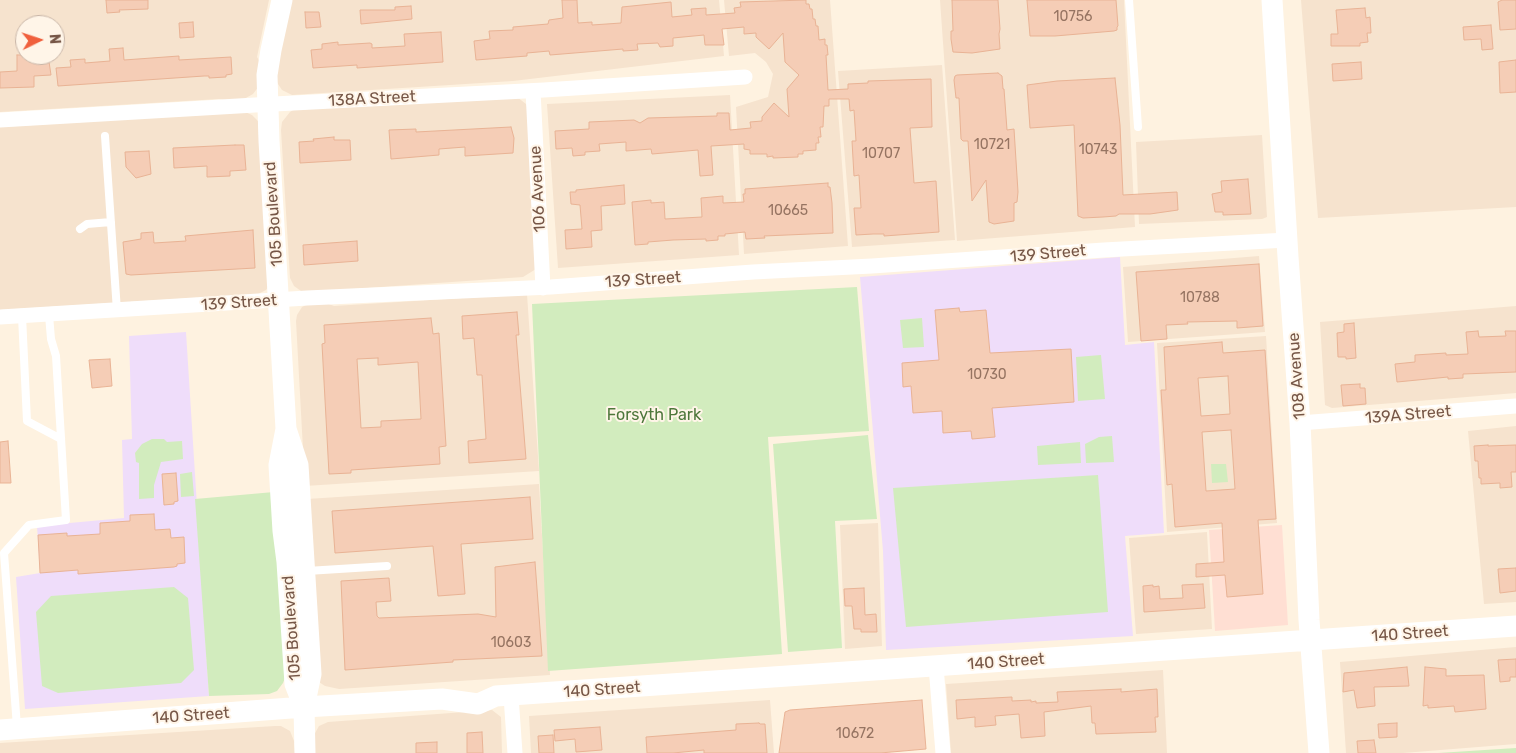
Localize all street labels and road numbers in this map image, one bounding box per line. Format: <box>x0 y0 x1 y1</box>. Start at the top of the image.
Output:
street label: 138A Street <box>328 87 416 111</box>
street label: 106 Avenue <box>526 145 550 233</box>
street label: 105 Boulevard <box>261 161 287 267</box>
street label: 139 Street <box>1009 241 1087 267</box>
street label: 139 Street <box>604 268 682 292</box>
street label: 139 Street <box>200 291 278 315</box>
street label: 108 Avenue <box>1284 332 1310 420</box>
street label: 139A Street <box>1364 402 1452 428</box>
street label: 105 Boulevard <box>279 575 305 681</box>
street label: 140 Street <box>1371 622 1449 646</box>
street label: 140 Street <box>967 650 1045 674</box>
street label: 140 Street <box>563 678 641 702</box>
street label: 140 Street <box>152 704 230 728</box>

